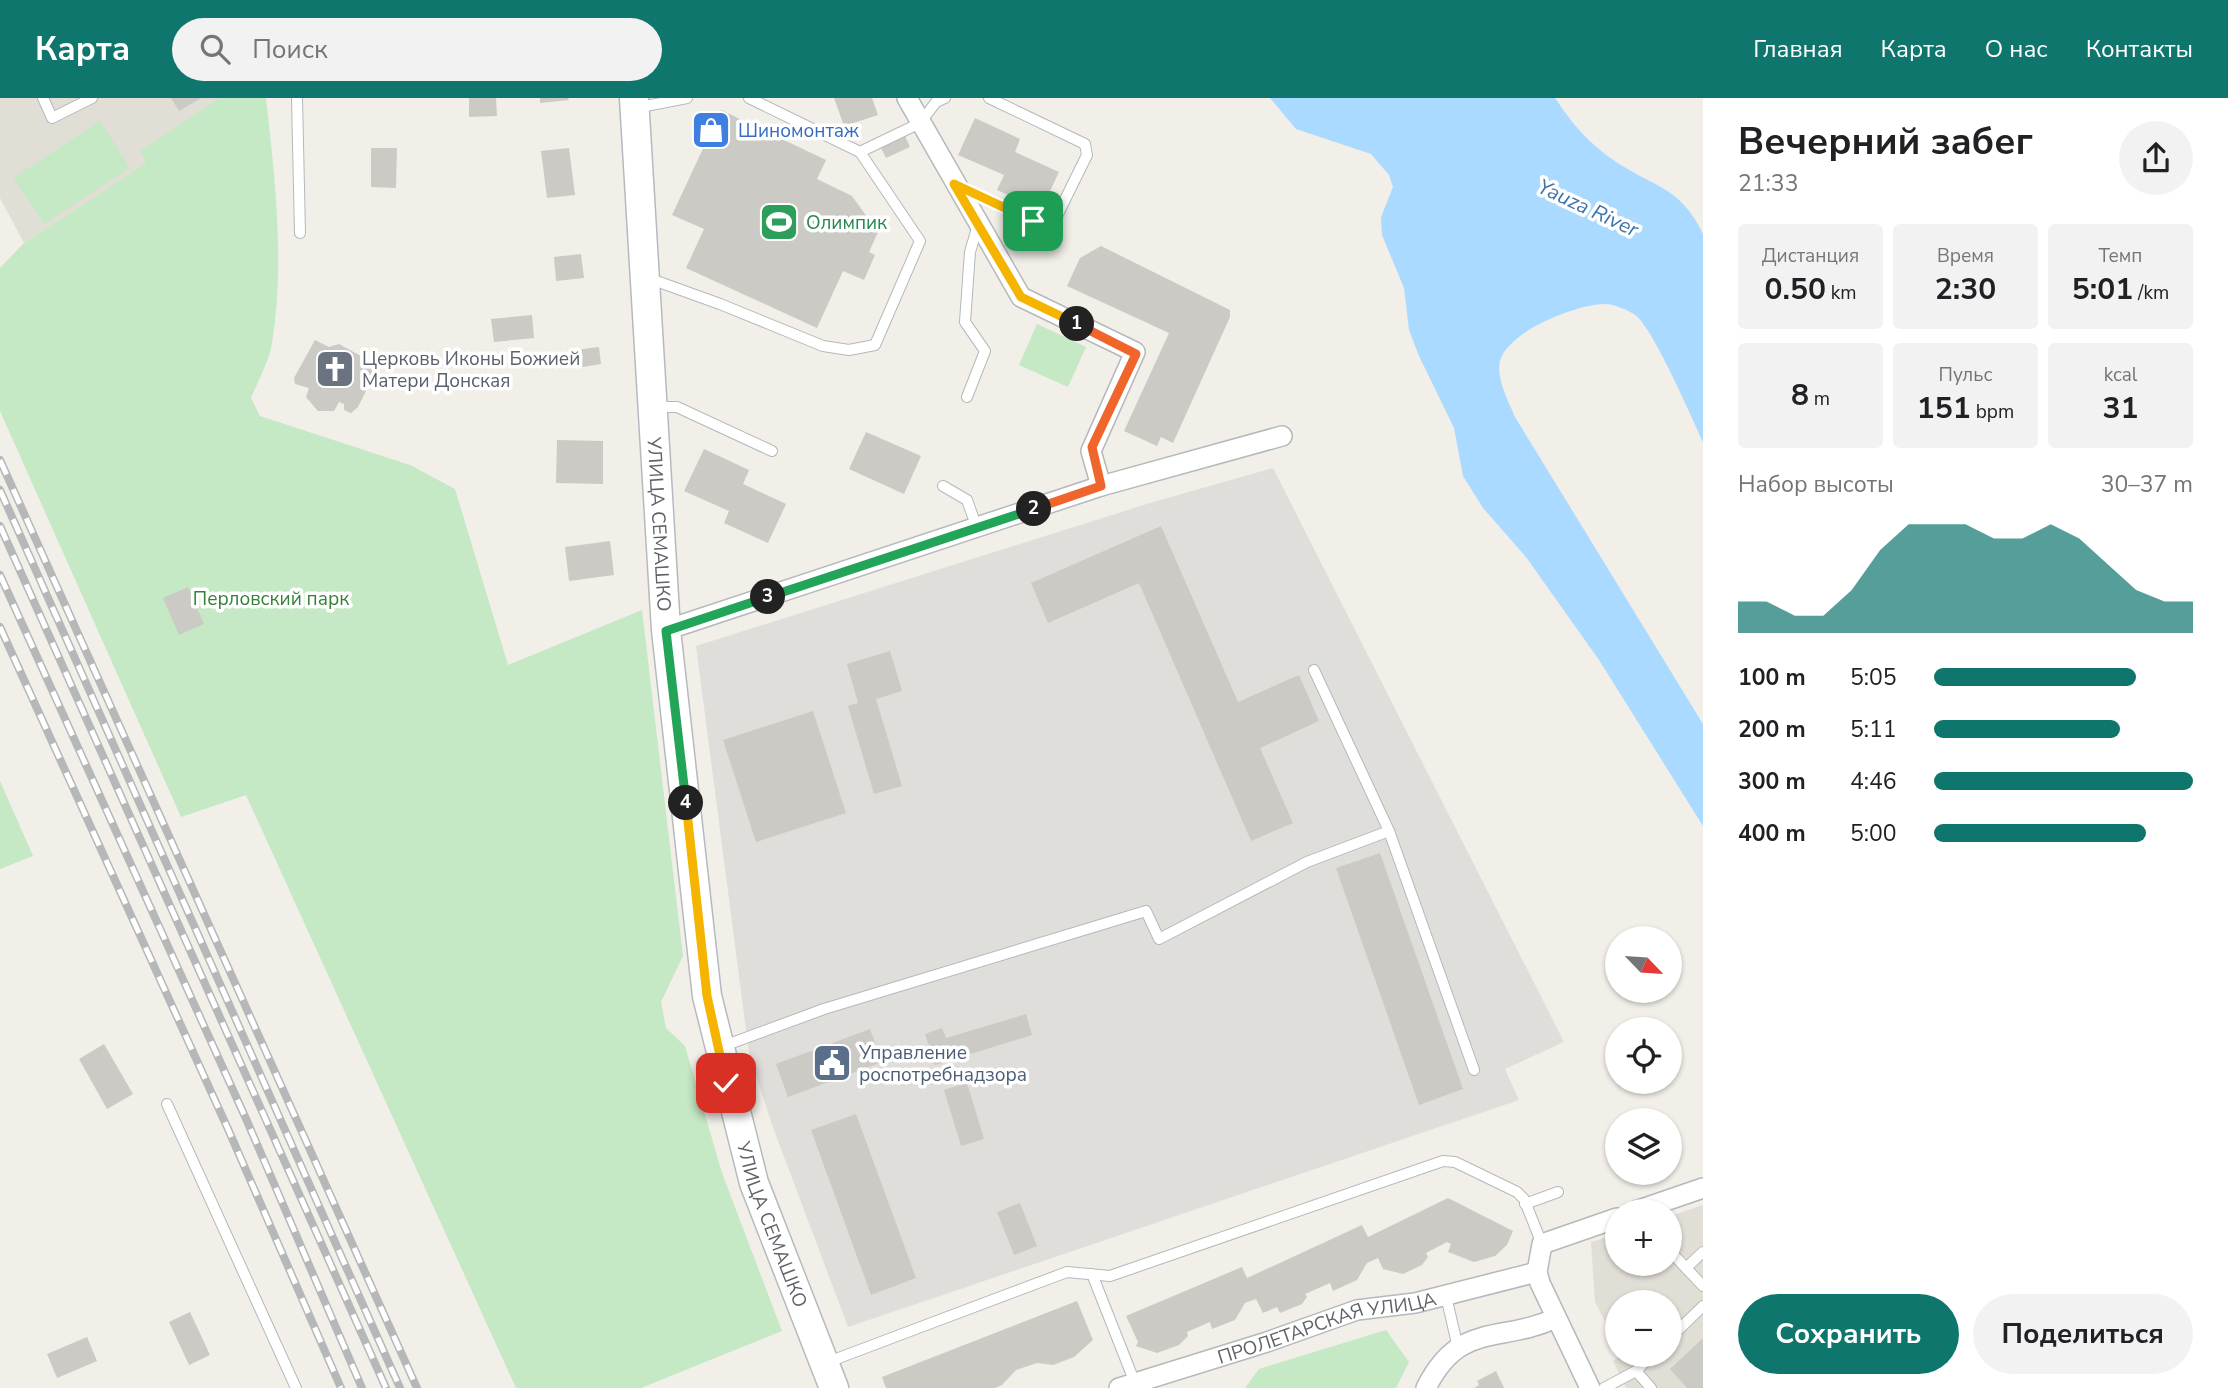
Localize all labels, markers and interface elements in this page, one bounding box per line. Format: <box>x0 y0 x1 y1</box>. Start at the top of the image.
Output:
search box <box>172 18 662 81</box>
text: Карта <box>35 27 130 72</box>
icon: search <box>196 30 234 68</box>
text: Поиск <box>252 32 328 67</box>
text: Главная <box>1753 33 1843 65</box>
text: Карта <box>1881 33 1947 65</box>
text: О нас <box>1985 33 2048 65</box>
text: Контакты <box>2086 33 2193 65</box>
shop icon: Шиномонтаж <box>690 109 732 151</box>
text: Вечерний забег <box>1738 116 2033 167</box>
place label: Шиномонтаж <box>738 118 859 144</box>
button: share <box>2119 121 2193 195</box>
text: 21:33 <box>1738 168 1798 199</box>
water label: Yauza River <box>1533 172 1643 244</box>
pin <box>1003 191 1063 251</box>
sports icon: Олимпик <box>758 201 800 243</box>
icon: arrive <box>1014 202 1052 240</box>
place label: Олимпик <box>806 210 887 236</box>
text: Дистанция <box>1762 243 1859 269</box>
text: Время <box>1937 243 1994 269</box>
text: Темп <box>2099 243 2142 269</box>
text: 0.50 <box>1764 269 1826 310</box>
text: 2:30 <box>1935 269 1996 310</box>
text: 5:01 <box>2072 269 2133 310</box>
text: km <box>1826 280 1857 306</box>
text: /km <box>2133 280 2169 306</box>
pin: 1 <box>1060 306 1094 342</box>
text: 1 <box>1071 310 1082 336</box>
place label: Церковь Иконы Божией Матери Донская <box>362 346 580 394</box>
church icon: Церковь Иконы Божией Матери Донская <box>314 348 356 390</box>
text: Пульс <box>1939 362 1992 388</box>
text: kcal <box>2104 362 2137 388</box>
text: 8 <box>1791 375 1809 416</box>
text: m <box>1809 386 1830 412</box>
text: 151 <box>1917 388 1971 429</box>
text: 31 <box>2103 388 2139 429</box>
text: bpm <box>1971 399 2014 425</box>
street label: УЛИЦА СЕМАШКО <box>640 435 677 612</box>
text: Набор высоты <box>1738 469 1894 500</box>
text: 30–37 m <box>2101 469 2193 500</box>
pin: 2 <box>1016 492 1052 526</box>
text: 2 <box>1028 495 1039 521</box>
pin: 3 <box>750 580 786 614</box>
text: 3 <box>762 583 773 609</box>
park label: Перловский парк <box>193 586 349 612</box>
text: 100 m <box>1738 662 1806 693</box>
text: 5:05 <box>1850 662 1897 693</box>
text: 200 m <box>1738 714 1806 745</box>
text: 5:11 <box>1850 714 1897 745</box>
text: 300 m <box>1738 766 1806 797</box>
text: 4:46 <box>1850 766 1897 797</box>
pin: 4 <box>668 786 704 820</box>
text: 4 <box>680 789 691 815</box>
text: 400 m <box>1738 818 1806 849</box>
text: 5:00 <box>1850 818 1897 849</box>
north arrow <box>1605 926 1682 1003</box>
map controls <box>1605 926 1682 1367</box>
button: locate <box>1605 1017 1682 1094</box>
place label: Управление роспотребнадзора <box>858 1040 1027 1088</box>
public building icon: Управление роспотребнадзора <box>811 1042 853 1084</box>
pin <box>696 1053 756 1113</box>
icon: check <box>707 1064 745 1102</box>
button: layers <box>1605 1108 1682 1185</box>
street label: УЛИЦА СЕМАШКО <box>730 1138 813 1311</box>
button: + <box>1605 1199 1682 1276</box>
street label: ПРОЛЕТАРСКАЯ УЛИЦА <box>1214 1286 1439 1371</box>
button: − <box>1605 1290 1682 1367</box>
button: Сохранить <box>1738 1294 1959 1374</box>
button: Поделиться <box>1973 1294 2193 1374</box>

